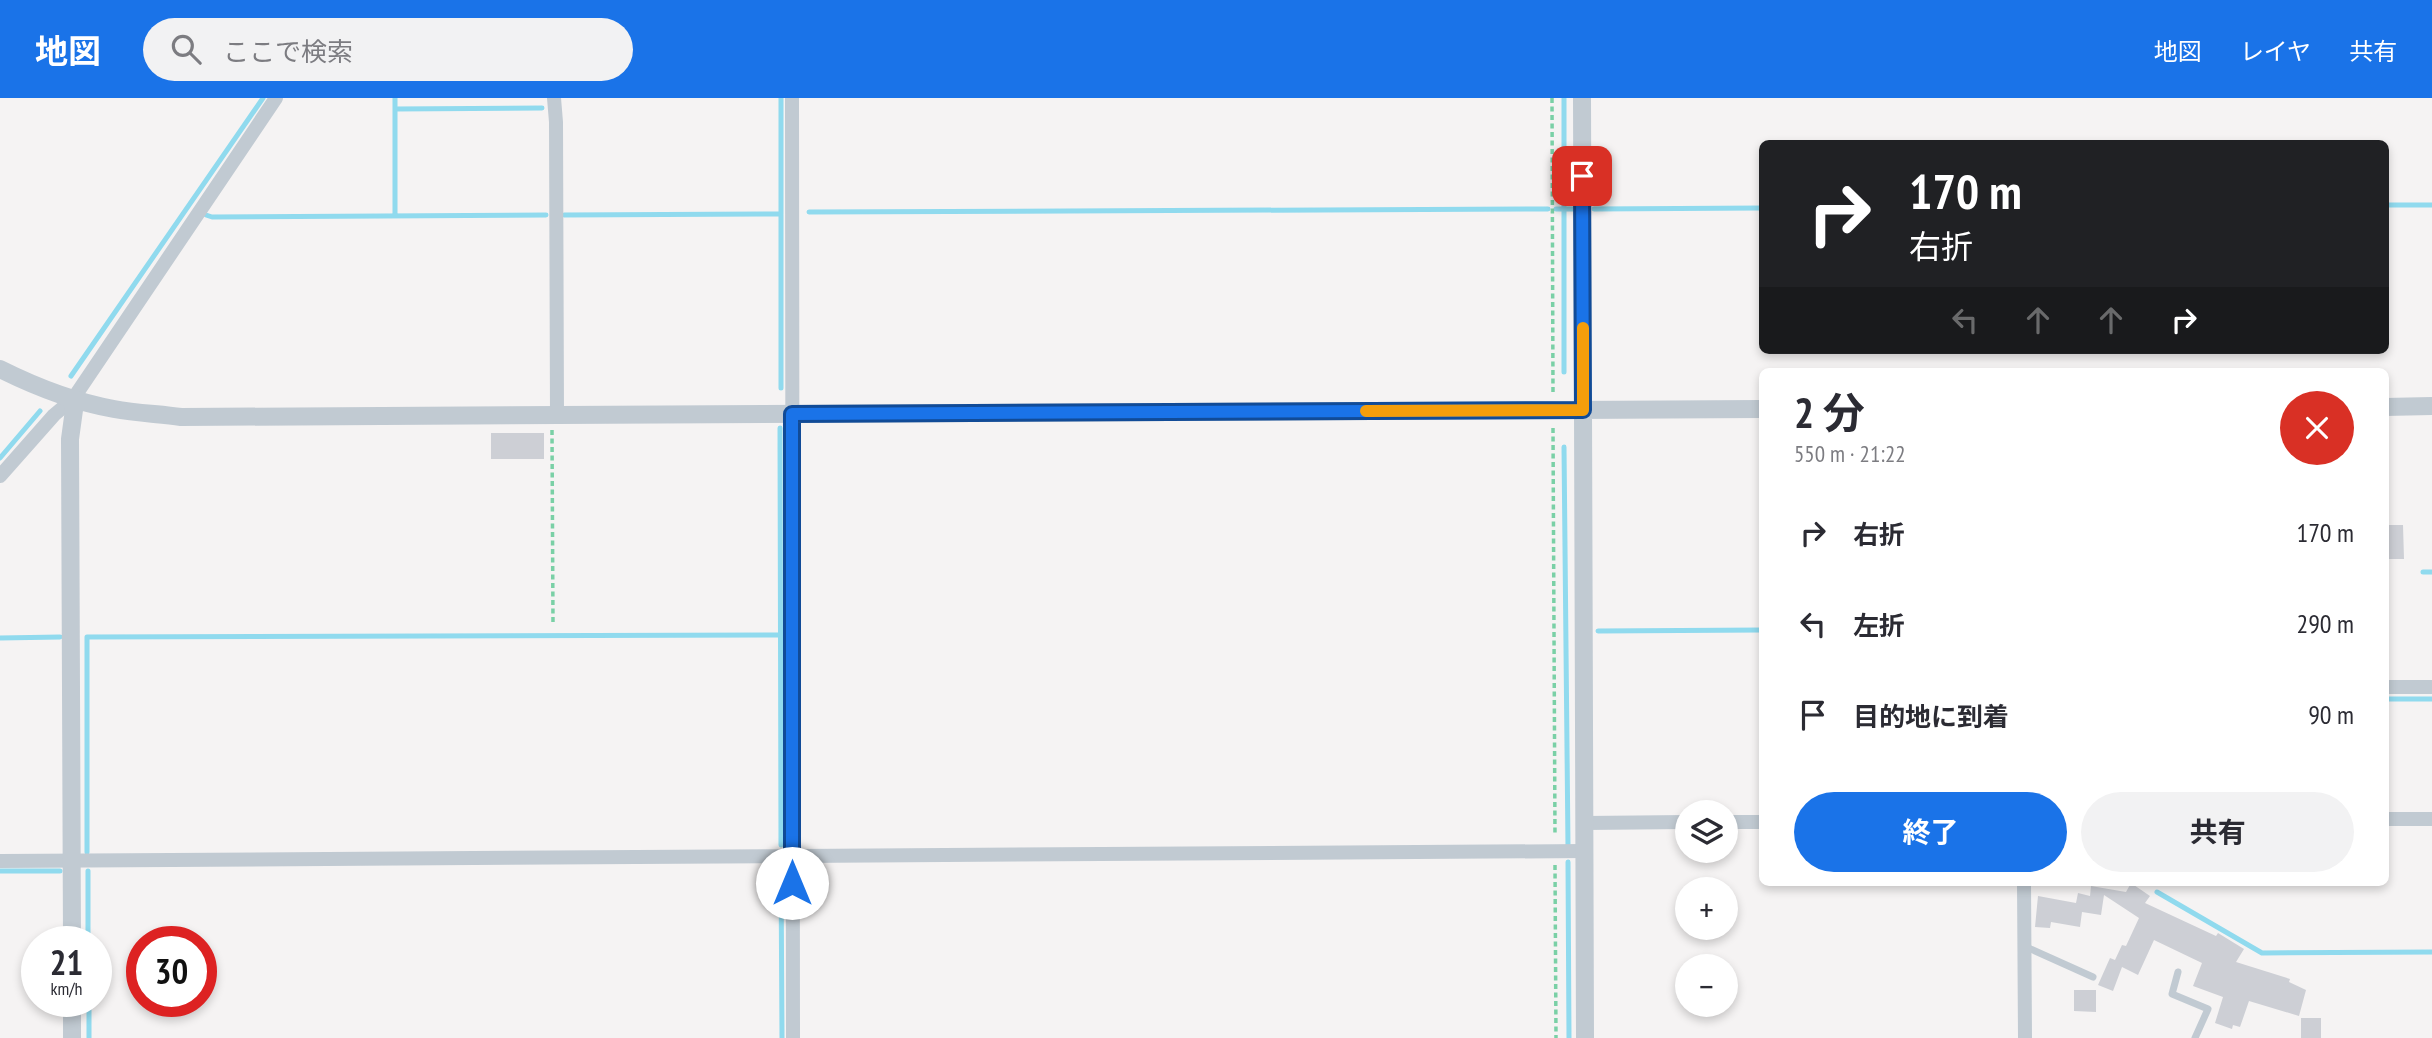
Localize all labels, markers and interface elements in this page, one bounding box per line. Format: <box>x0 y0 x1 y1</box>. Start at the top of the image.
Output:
search box <box>143 18 633 81</box>
text: 地図 <box>35 29 101 72</box>
icon: search <box>167 30 205 68</box>
text: ここで検索 <box>223 35 353 68</box>
text: 地図 <box>2154 36 2202 67</box>
text: レイヤ <box>2240 36 2311 67</box>
text: 共有 <box>2349 36 2397 67</box>
pin <box>1552 146 1612 206</box>
icon: arrive <box>1563 157 1601 195</box>
text: 170 m <box>1909 159 2022 223</box>
icon: right <box>1794 168 1885 259</box>
text: 右折 <box>1909 225 1973 267</box>
icon: left <box>1946 301 1984 339</box>
icon: ahead <box>2019 301 2057 339</box>
icon: ahead <box>2092 301 2130 339</box>
icon: right <box>2165 301 2203 339</box>
text: 2 分 <box>1794 385 1865 440</box>
button: close <box>2280 391 2354 465</box>
text: 550 m · 21:22 <box>1794 439 1906 468</box>
icon: right <box>1794 514 1832 552</box>
text: 170 m <box>2296 516 2354 549</box>
text: 右折 <box>1853 518 1905 551</box>
icon: left <box>1794 605 1832 643</box>
text: 290 m <box>2296 607 2354 640</box>
text: 左折 <box>1853 609 1905 642</box>
icon: arrive <box>1794 696 1832 734</box>
text: 90 m <box>2308 698 2354 731</box>
text: 目的地に到着 <box>1853 700 2009 733</box>
button: 終了 <box>1794 792 2067 872</box>
button: 共有 <box>2081 792 2354 872</box>
map controls <box>1675 800 1738 1017</box>
button: layers <box>1675 800 1738 863</box>
position arrow <box>755 846 829 920</box>
button: + <box>1675 877 1738 940</box>
speed limit sign: 30 <box>126 926 217 1017</box>
text: 21 <box>50 939 83 985</box>
button: − <box>1675 954 1738 1017</box>
text: km/h <box>51 977 82 1000</box>

